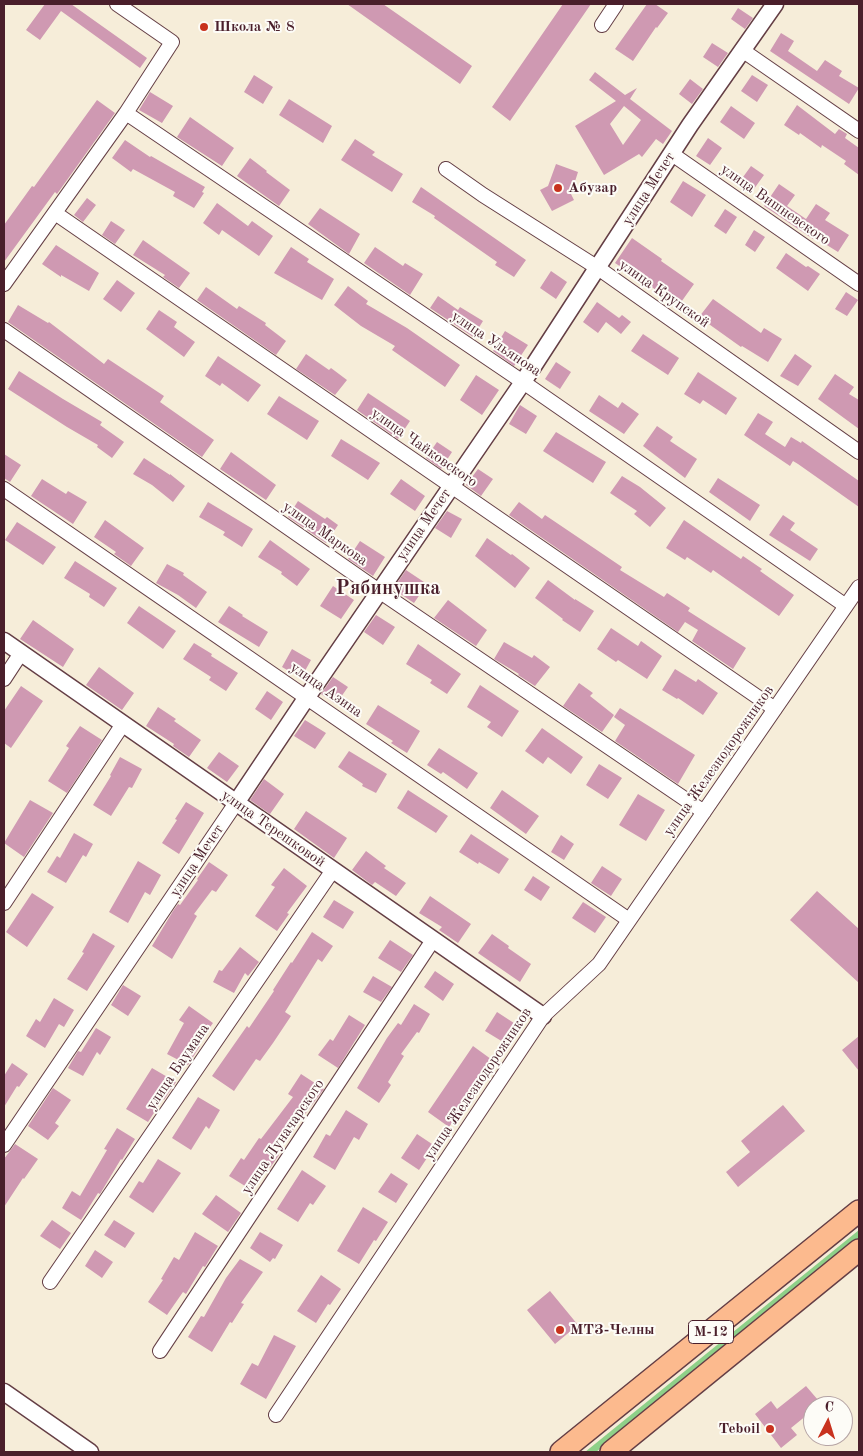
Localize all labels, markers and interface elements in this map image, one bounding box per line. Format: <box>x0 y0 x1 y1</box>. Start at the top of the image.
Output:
place label: Школа № 8 <box>214 18 295 36</box>
marker: Школа № 8 <box>198 21 210 33</box>
street label: улица Мечет <box>619 149 679 229</box>
street label: улица Вишневского <box>717 161 833 249</box>
place label: Абузар <box>568 179 617 197</box>
marker: Абузар <box>552 182 564 194</box>
street label: улица Крупской <box>615 256 713 332</box>
street label: улица Ульянова <box>448 307 544 381</box>
street label: улица Чайковского <box>367 405 481 491</box>
street label: улица Мечет <box>393 486 455 564</box>
street label: улица Маркова <box>279 498 371 570</box>
district label: Рябинушка <box>336 577 440 601</box>
street label: улица Азина <box>286 658 366 722</box>
street label: улица Железнодорожников <box>660 682 778 840</box>
street label: улица Терешковой <box>217 786 329 872</box>
street label: улица Мечет <box>166 821 228 901</box>
street label: улица Железнодорожников <box>420 1004 536 1164</box>
street label: улица Баумана <box>143 1020 213 1114</box>
street label: улица Луначарского <box>238 1076 328 1198</box>
road number: М-12 <box>688 1320 734 1344</box>
place label: МТЗ-Челны <box>570 1321 655 1339</box>
marker: МТЗ-Челны <box>554 1324 566 1336</box>
north arrow <box>803 1396 853 1446</box>
text: С <box>824 1400 834 1414</box>
place label: Teboil <box>719 1420 760 1438</box>
marker: Teboil <box>764 1423 776 1435</box>

